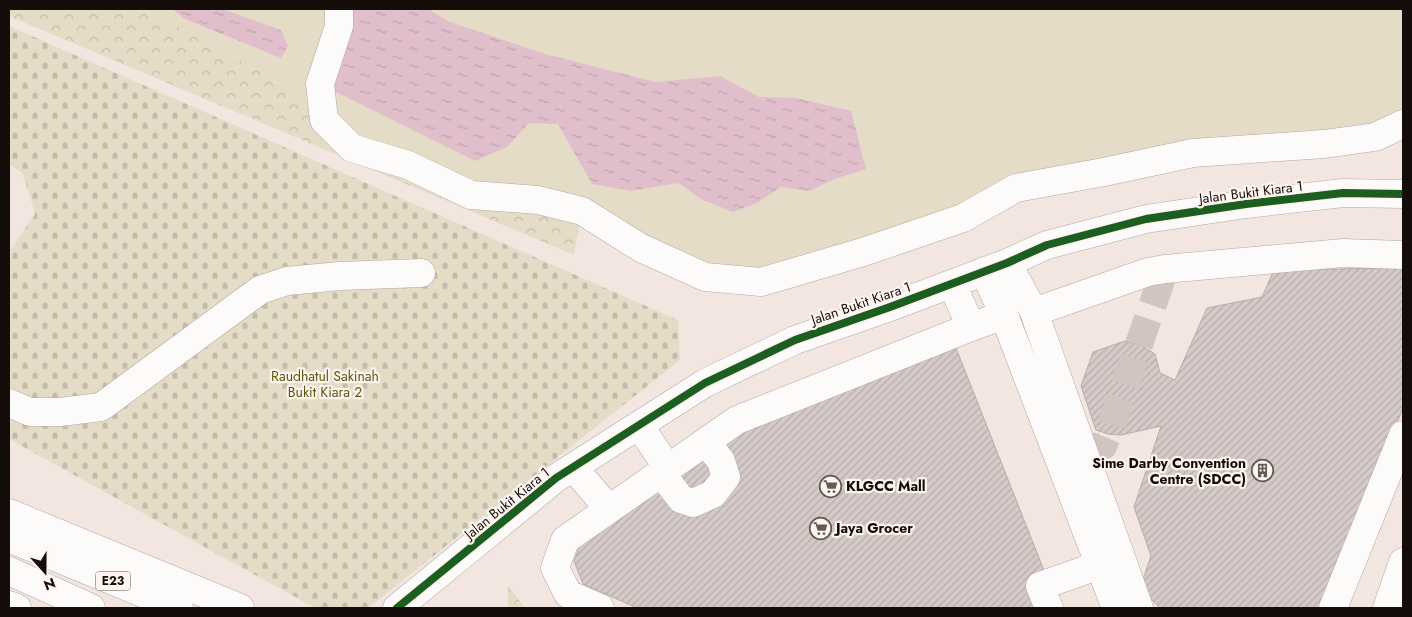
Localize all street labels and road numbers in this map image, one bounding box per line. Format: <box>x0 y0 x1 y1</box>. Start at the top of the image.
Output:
street label: Jalan Bukit Kiara 1 <box>1196 176 1304 209</box>
street label: Jalan Bukit Kiara 1 <box>806 277 914 330</box>
street label: Jalan Bukit Kiara 1 <box>459 462 554 545</box>
road number: E23 <box>96 572 130 590</box>

